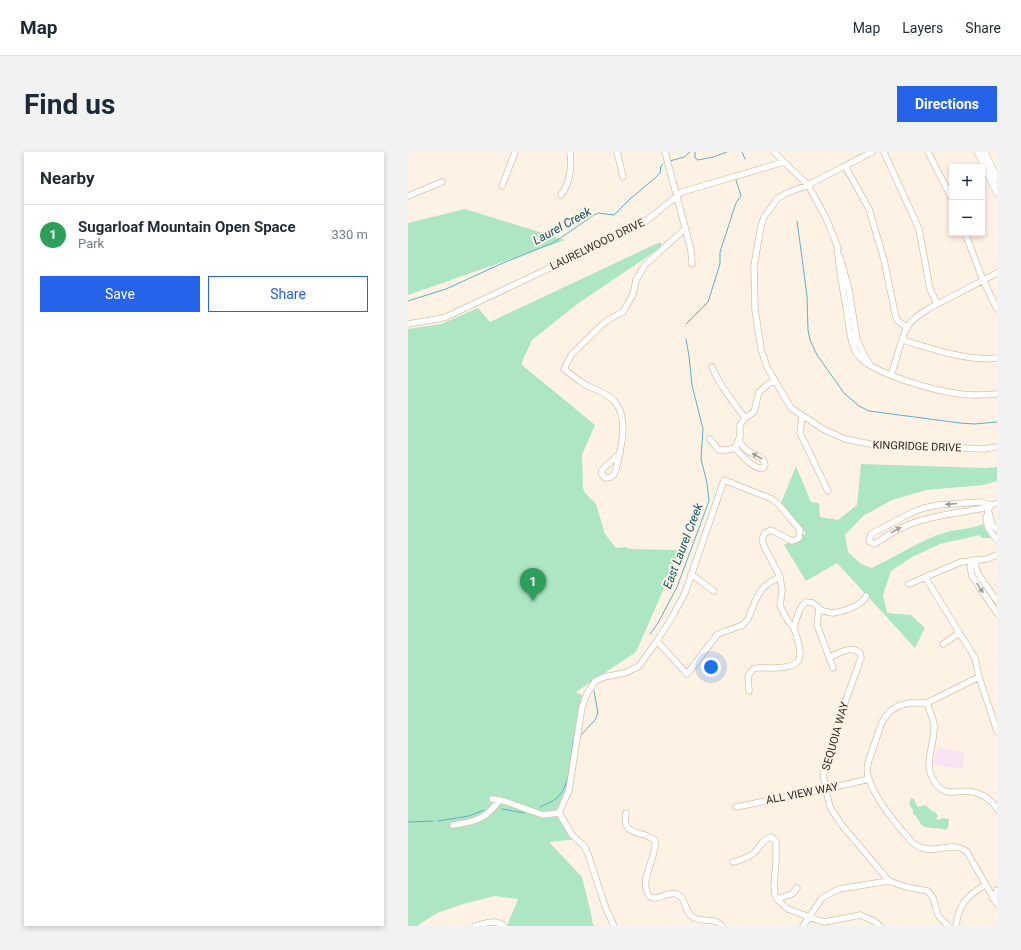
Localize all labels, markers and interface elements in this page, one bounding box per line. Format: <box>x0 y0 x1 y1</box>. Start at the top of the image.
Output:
text: Map <box>20 16 58 39</box>
text: Map <box>853 20 880 36</box>
text: Layers <box>902 20 943 36</box>
text: Share <box>965 20 1001 36</box>
button: Directions <box>897 86 997 122</box>
text: Find us <box>24 88 115 121</box>
map controls <box>949 164 985 236</box>
button: + <box>949 164 985 200</box>
text: Nearby <box>40 168 95 188</box>
button: − <box>949 200 985 236</box>
water label: Laurel Creek <box>530 204 595 248</box>
street label: LAURELWOOD DRIVE <box>548 216 647 273</box>
text: Sugarloaf Mountain Open Space <box>78 218 296 236</box>
text: 1 <box>49 227 57 242</box>
text: 330 m <box>331 227 368 242</box>
text: Park <box>78 236 104 251</box>
button: Save <box>40 276 200 312</box>
button: Share <box>208 276 368 312</box>
street label: KINGRIDGE DRIVE <box>872 438 962 455</box>
one-way arrow <box>751 453 763 460</box>
water label: East Laurel Creek <box>660 500 706 591</box>
one-way arrow <box>945 501 957 507</box>
one-way arrow <box>890 527 902 534</box>
pin: 1 <box>520 568 546 601</box>
one-way arrow <box>976 582 984 593</box>
your location <box>701 657 721 677</box>
street label: SEQUOIA WAY <box>819 700 852 772</box>
street label: ALL VIEW WAY <box>765 780 840 807</box>

